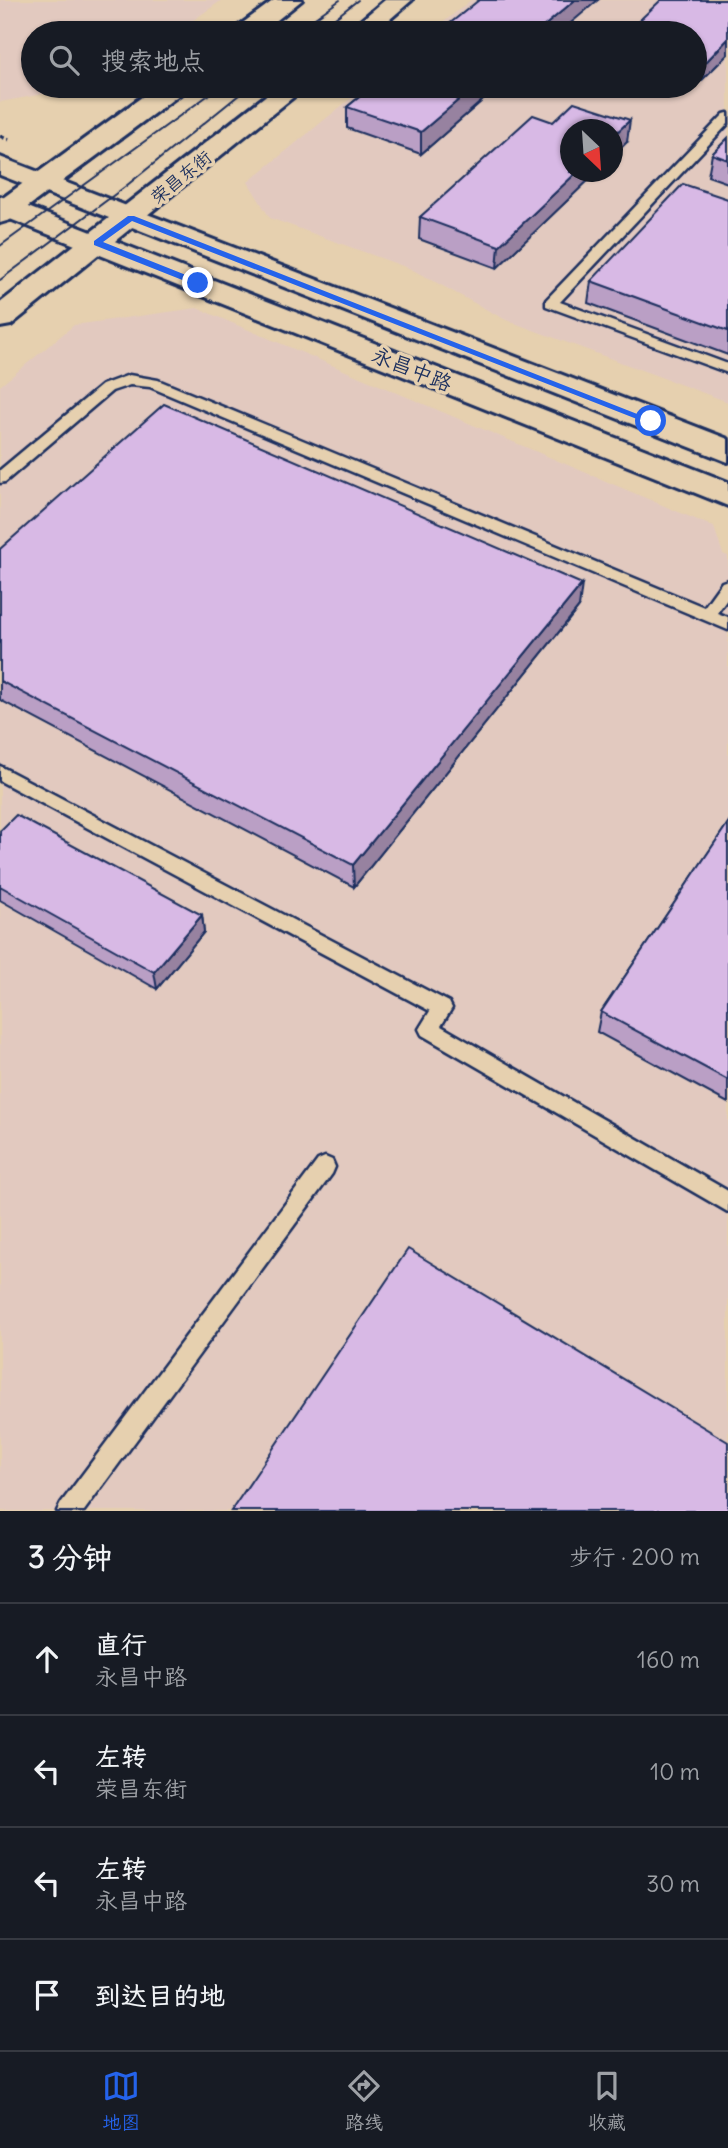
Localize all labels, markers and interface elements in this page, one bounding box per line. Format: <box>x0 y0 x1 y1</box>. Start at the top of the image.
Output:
search box <box>21 21 707 98</box>
icon: search <box>45 41 83 79</box>
text: 搜索地点 <box>101 44 205 77</box>
north arrow <box>560 119 623 182</box>
street label: 荣昌东街 <box>146 145 216 209</box>
route end <box>182 267 213 298</box>
street label: 永昌中路 <box>368 341 456 397</box>
route start <box>635 405 666 436</box>
text: 3 分钟 <box>28 1538 112 1576</box>
text: 步行 · 200 m <box>569 1542 700 1571</box>
text: 直行 <box>95 1628 147 1661</box>
icon: ahead <box>28 1640 66 1678</box>
text: 160 m <box>637 1645 700 1674</box>
text: 永昌中路 <box>95 1662 187 1691</box>
text: 左转 <box>95 1740 147 1773</box>
icon: left <box>28 1752 66 1790</box>
text: 10 m <box>650 1757 700 1786</box>
text: 荣昌东街 <box>95 1774 187 1803</box>
text: 左转 <box>95 1852 147 1885</box>
icon: left <box>28 1864 66 1902</box>
text: 30 m <box>646 1869 700 1898</box>
text: 永昌中路 <box>95 1886 187 1915</box>
icon: arrive <box>28 1976 66 2014</box>
text: 到达目的地 <box>95 1979 225 2012</box>
tab: 地图 <box>102 2067 140 2134</box>
tab: 路线 <box>345 2067 383 2134</box>
tab: 收藏 <box>588 2067 626 2134</box>

